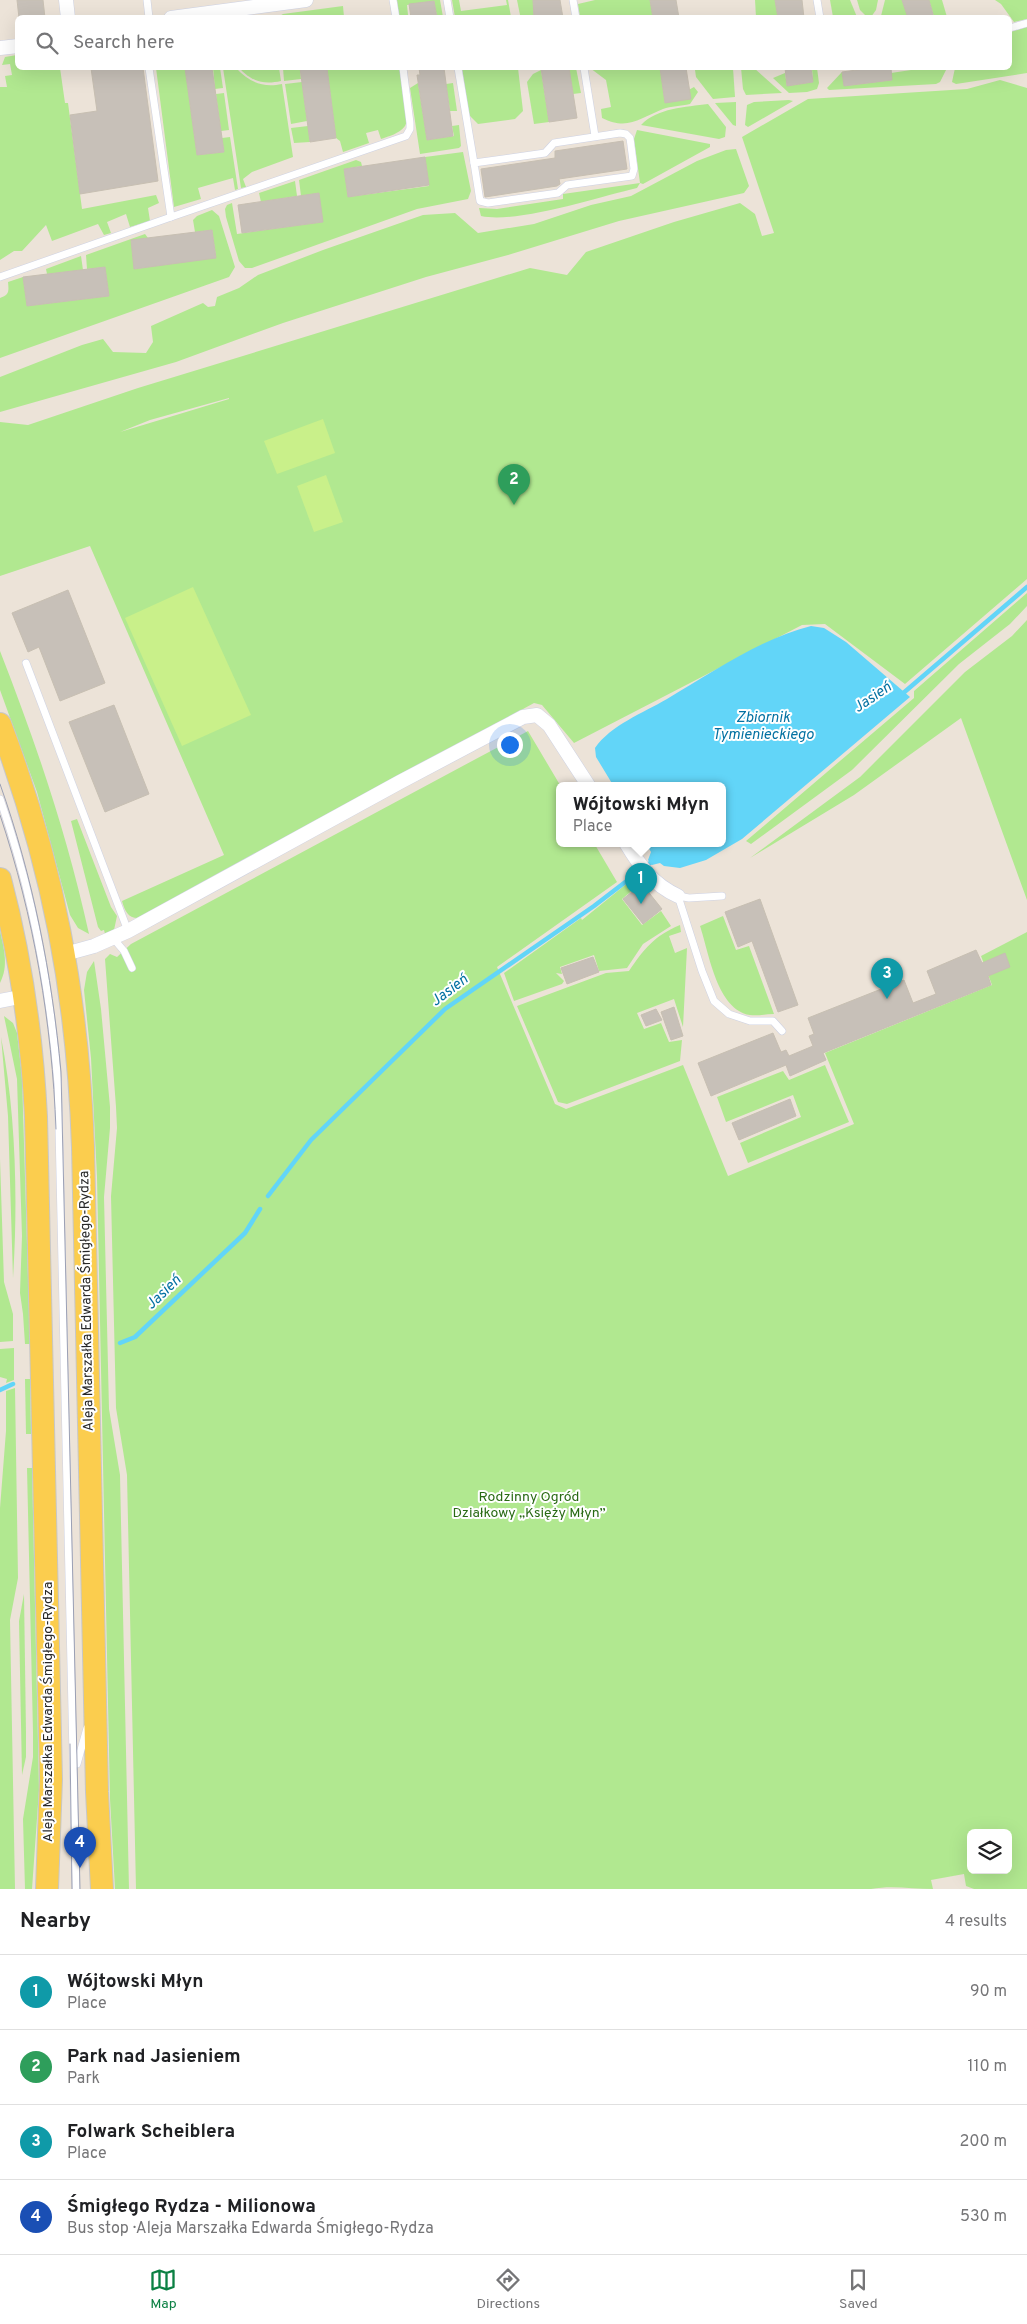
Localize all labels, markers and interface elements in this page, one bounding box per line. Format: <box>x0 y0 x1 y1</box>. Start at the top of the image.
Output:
search box <box>15 15 1012 70</box>
icon: search <box>33 29 61 57</box>
text: Search here <box>73 31 175 55</box>
pin: 2 <box>498 464 530 505</box>
water label: Jasień <box>850 678 896 718</box>
water label: Zbiornik Tymienieckiego <box>712 709 814 745</box>
your location <box>497 732 523 758</box>
popup <box>556 782 726 847</box>
text: Wójtowski Młyn <box>573 793 709 817</box>
text: Place <box>573 817 612 837</box>
pin: 1 <box>625 863 657 904</box>
pin: 3 <box>871 958 903 999</box>
water label: Jasień <box>428 970 473 1011</box>
street label: Aleja Marszałka Edwarda Śmigłego-Rydza <box>75 1171 98 1431</box>
water label: Jasień <box>142 1271 186 1314</box>
park label: Rodzinny Ogród Działkowy „Księży Młyn” <box>453 1489 605 1522</box>
street label: Aleja Marszałka Edwarda Śmigłego-Rydza <box>39 1582 57 1842</box>
pin: 4 <box>64 1827 96 1868</box>
map controls <box>967 1829 1012 1874</box>
button: layers <box>967 1829 1012 1874</box>
text: Nearby <box>20 1908 91 1935</box>
text: 4 results <box>945 1912 1007 1932</box>
text: Wójtowski Młyn <box>67 1970 204 1994</box>
text: 1 <box>33 1982 39 2002</box>
text: 90 m <box>970 1982 1007 2002</box>
text: Place <box>67 1994 107 2014</box>
text: Park nad Jasieniem <box>67 2045 241 2069</box>
text: 2 <box>31 2057 41 2077</box>
text: 110 m <box>967 2057 1007 2077</box>
text: Park <box>67 2069 100 2089</box>
text: Folwark Scheiblera <box>67 2120 235 2144</box>
text: 3 <box>31 2132 41 2152</box>
text: 200 m <box>959 2132 1007 2152</box>
text: Place <box>67 2144 107 2164</box>
text: Śmigłego Rydza - Milionowa <box>67 2195 316 2219</box>
text: 4 <box>31 2207 41 2227</box>
text: 530 m <box>960 2207 1007 2227</box>
text: Bus stop · Aleja Marszałka Edwarda Śmigłego-Rydza <box>67 2219 434 2239</box>
tab: Map <box>149 2266 177 2313</box>
tab: Directions <box>476 2266 540 2313</box>
tab: Saved <box>839 2266 878 2313</box>

